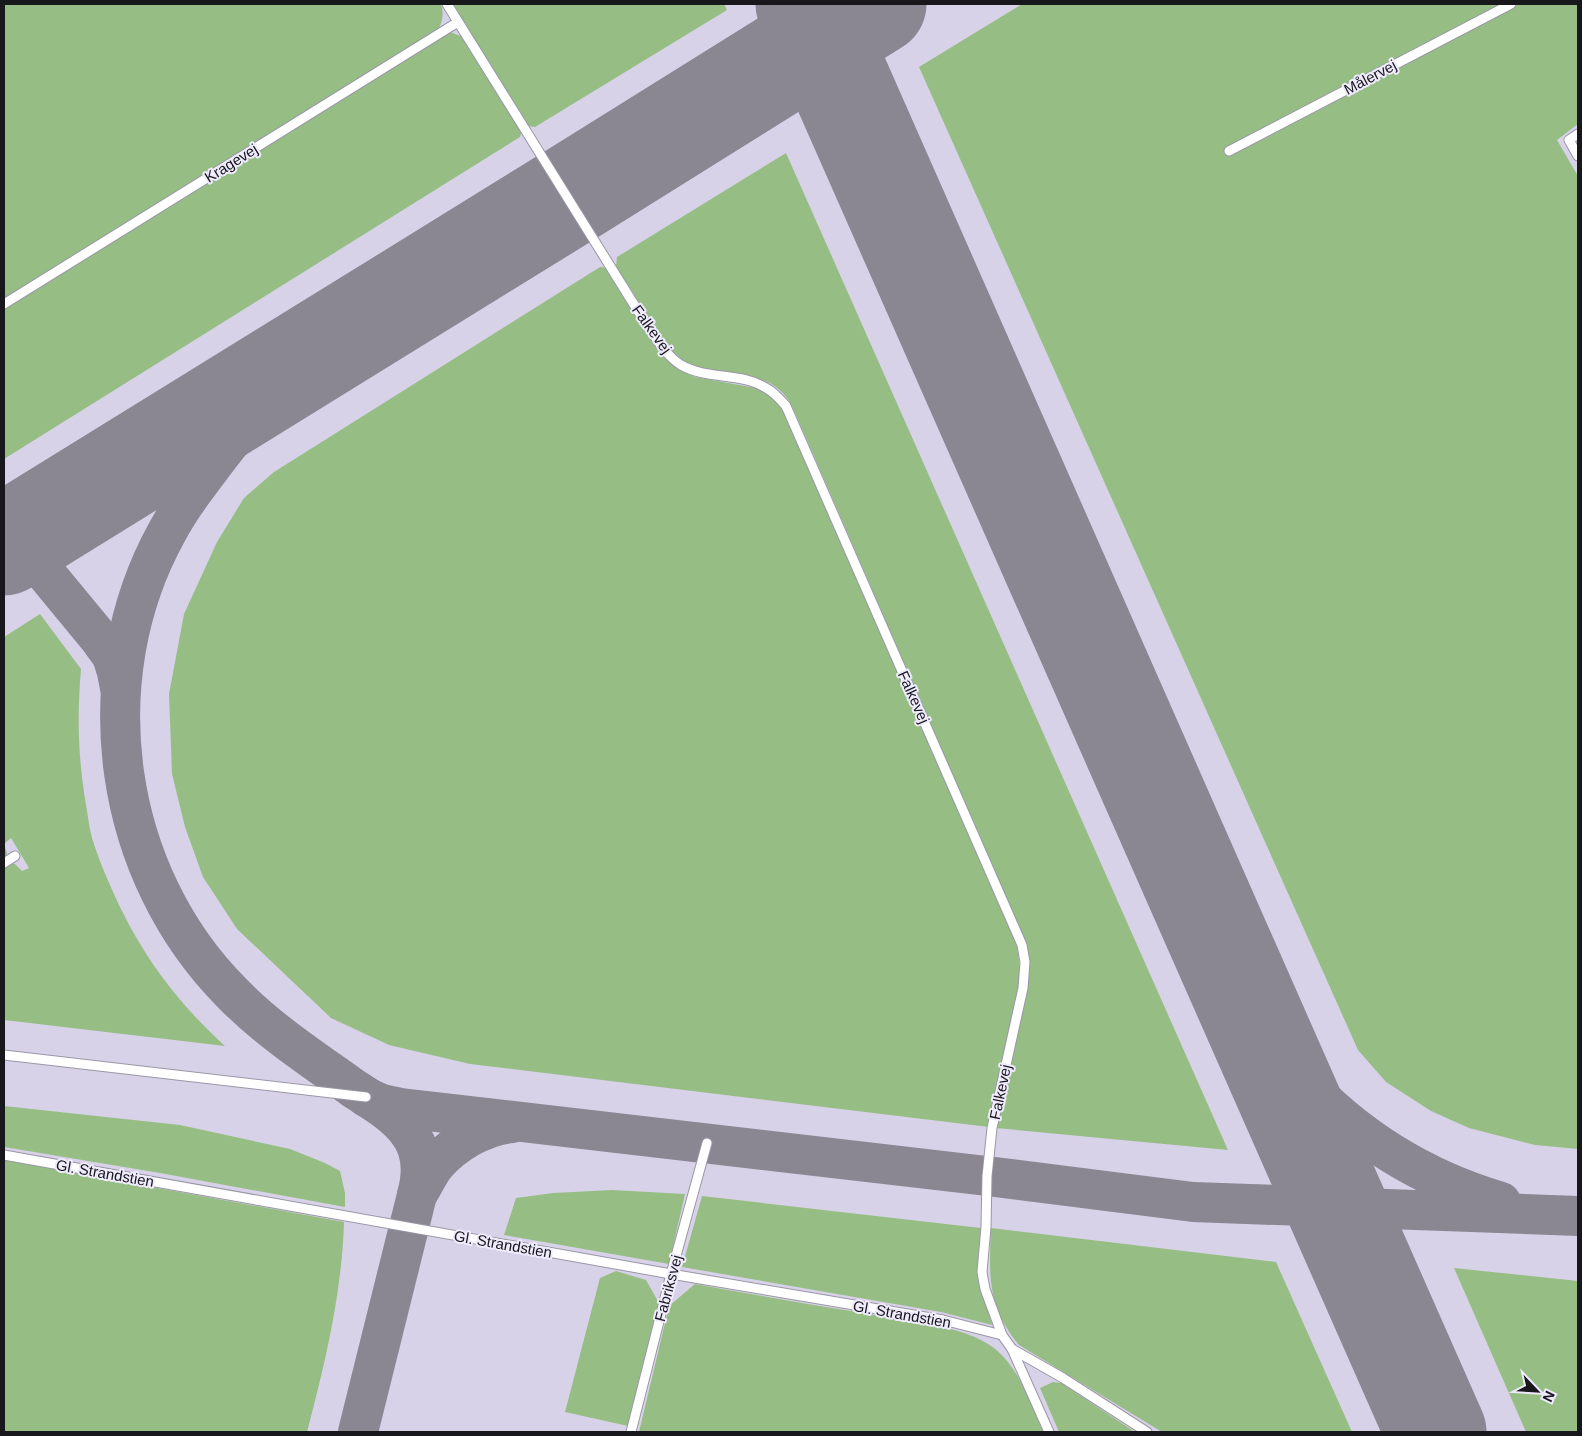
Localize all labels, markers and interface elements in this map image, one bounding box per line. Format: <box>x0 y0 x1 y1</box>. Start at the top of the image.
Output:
street label: Målervej <box>1341 56 1399 98</box>
street label: Kragevej <box>201 140 261 186</box>
street label: Falkevej <box>629 301 675 357</box>
street label: Falkevej <box>895 668 933 726</box>
street label: Falkevej <box>986 1063 1014 1121</box>
street label: Gl. Strandstien <box>55 1156 155 1190</box>
street label: Gl. Strandstien <box>453 1227 553 1261</box>
street label: Fabriksvej <box>651 1253 685 1323</box>
street label: Gl. Strandstien <box>852 1297 952 1331</box>
north arrow <box>1512 1366 1562 1416</box>
text: N <box>1539 1389 1558 1404</box>

